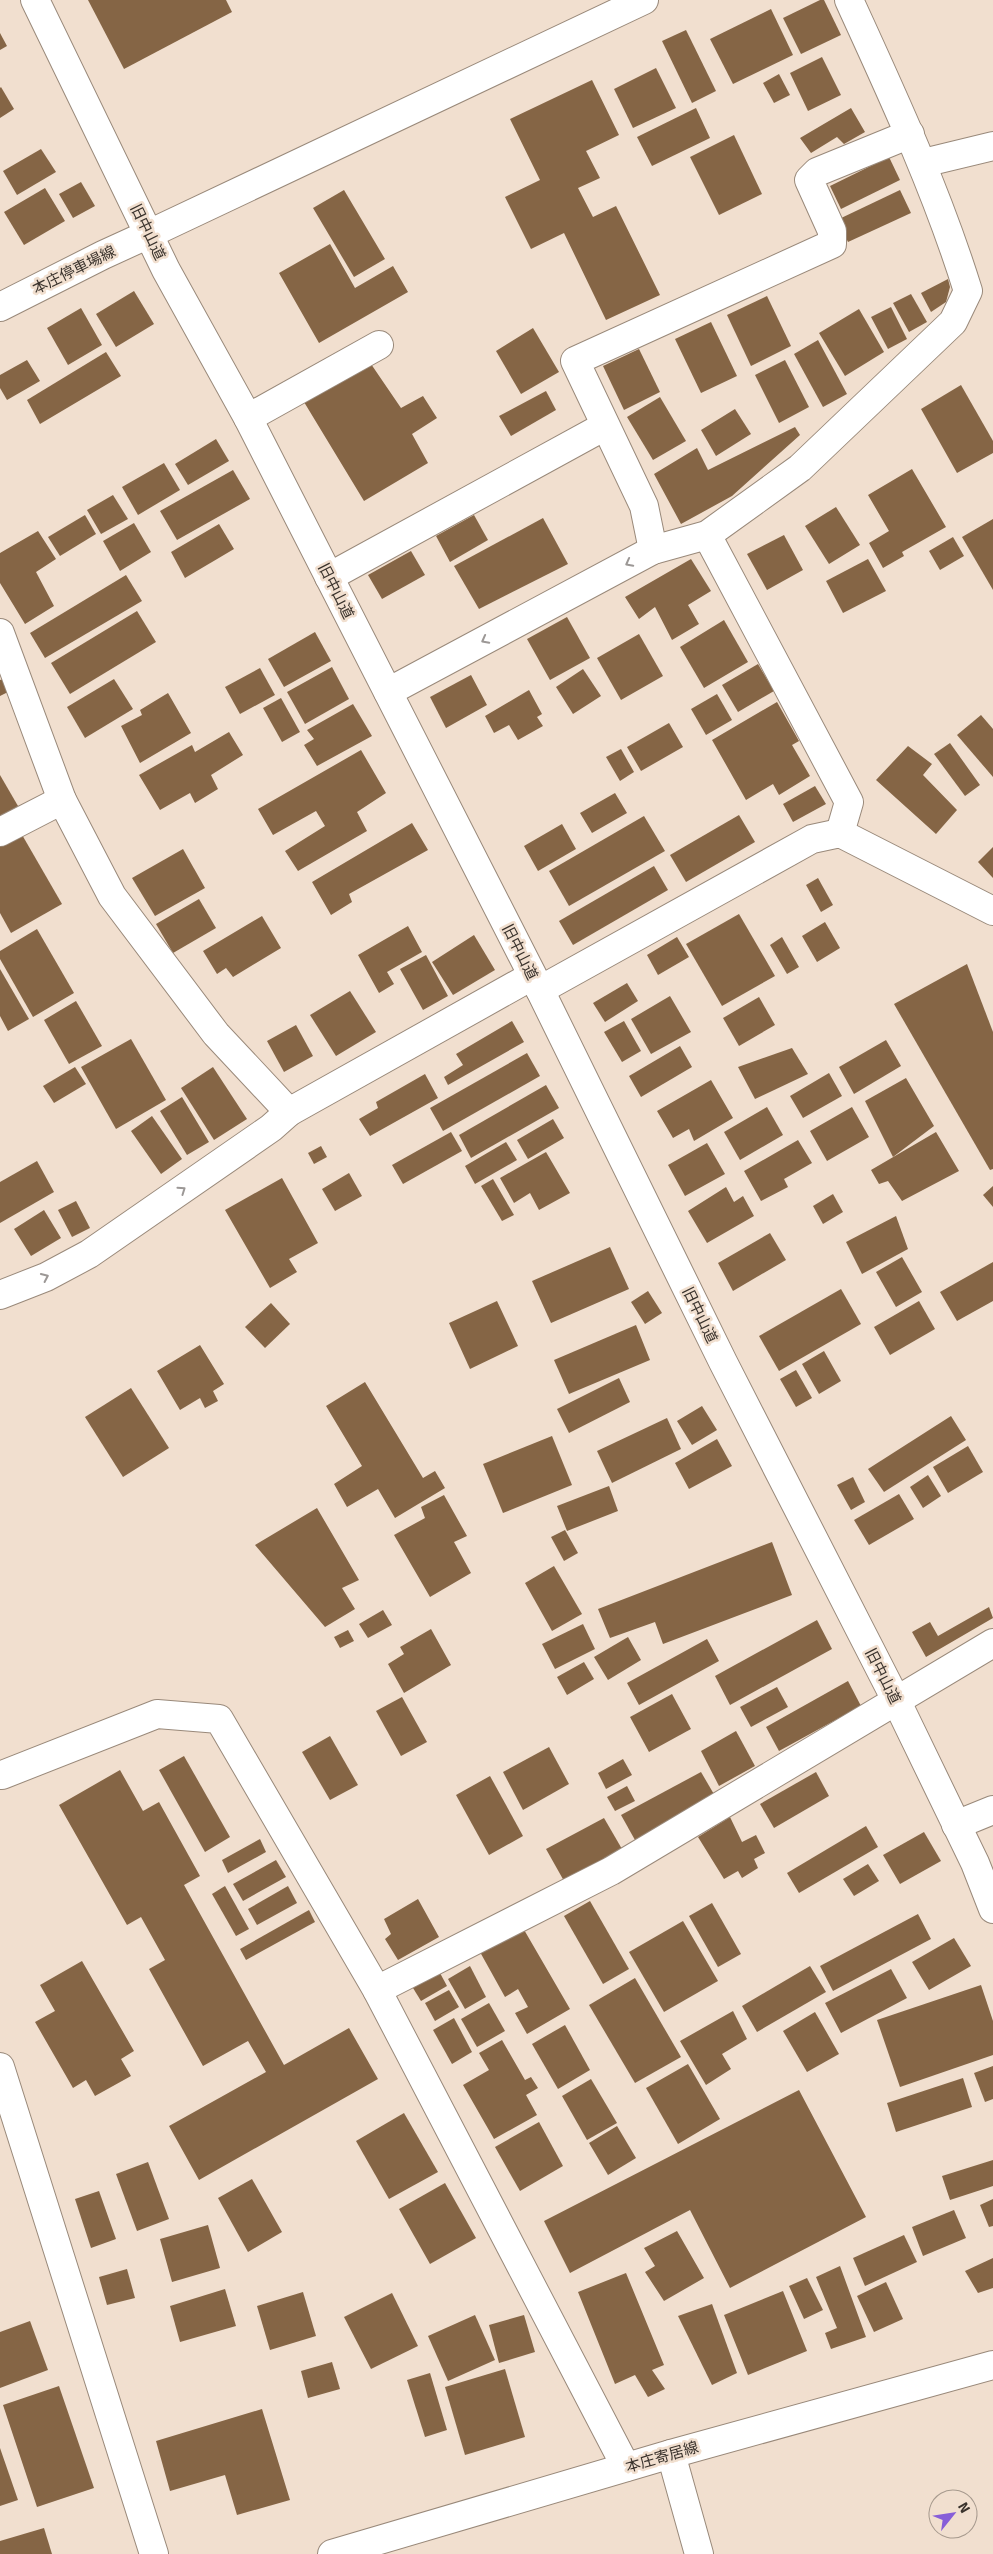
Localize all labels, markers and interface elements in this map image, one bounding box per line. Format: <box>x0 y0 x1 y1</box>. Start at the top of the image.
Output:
street label: 旧中山道 <box>127 201 169 263</box>
street label: 本庄停車場線 <box>30 242 118 298</box>
one-way arrow <box>625 557 634 567</box>
street label: 旧中山道 <box>314 560 358 622</box>
one-way arrow <box>482 634 491 644</box>
street label: 旧中山道 <box>498 921 542 983</box>
one-way arrow <box>176 1187 186 1196</box>
one-way arrow <box>40 1272 49 1283</box>
street label: 旧中山道 <box>679 1284 721 1346</box>
street label: 旧中山道 <box>861 1645 905 1707</box>
street label: 本庄寄居線 <box>623 2438 701 2476</box>
north arrow <box>928 2489 978 2539</box>
text: N <box>954 2499 974 2516</box>

